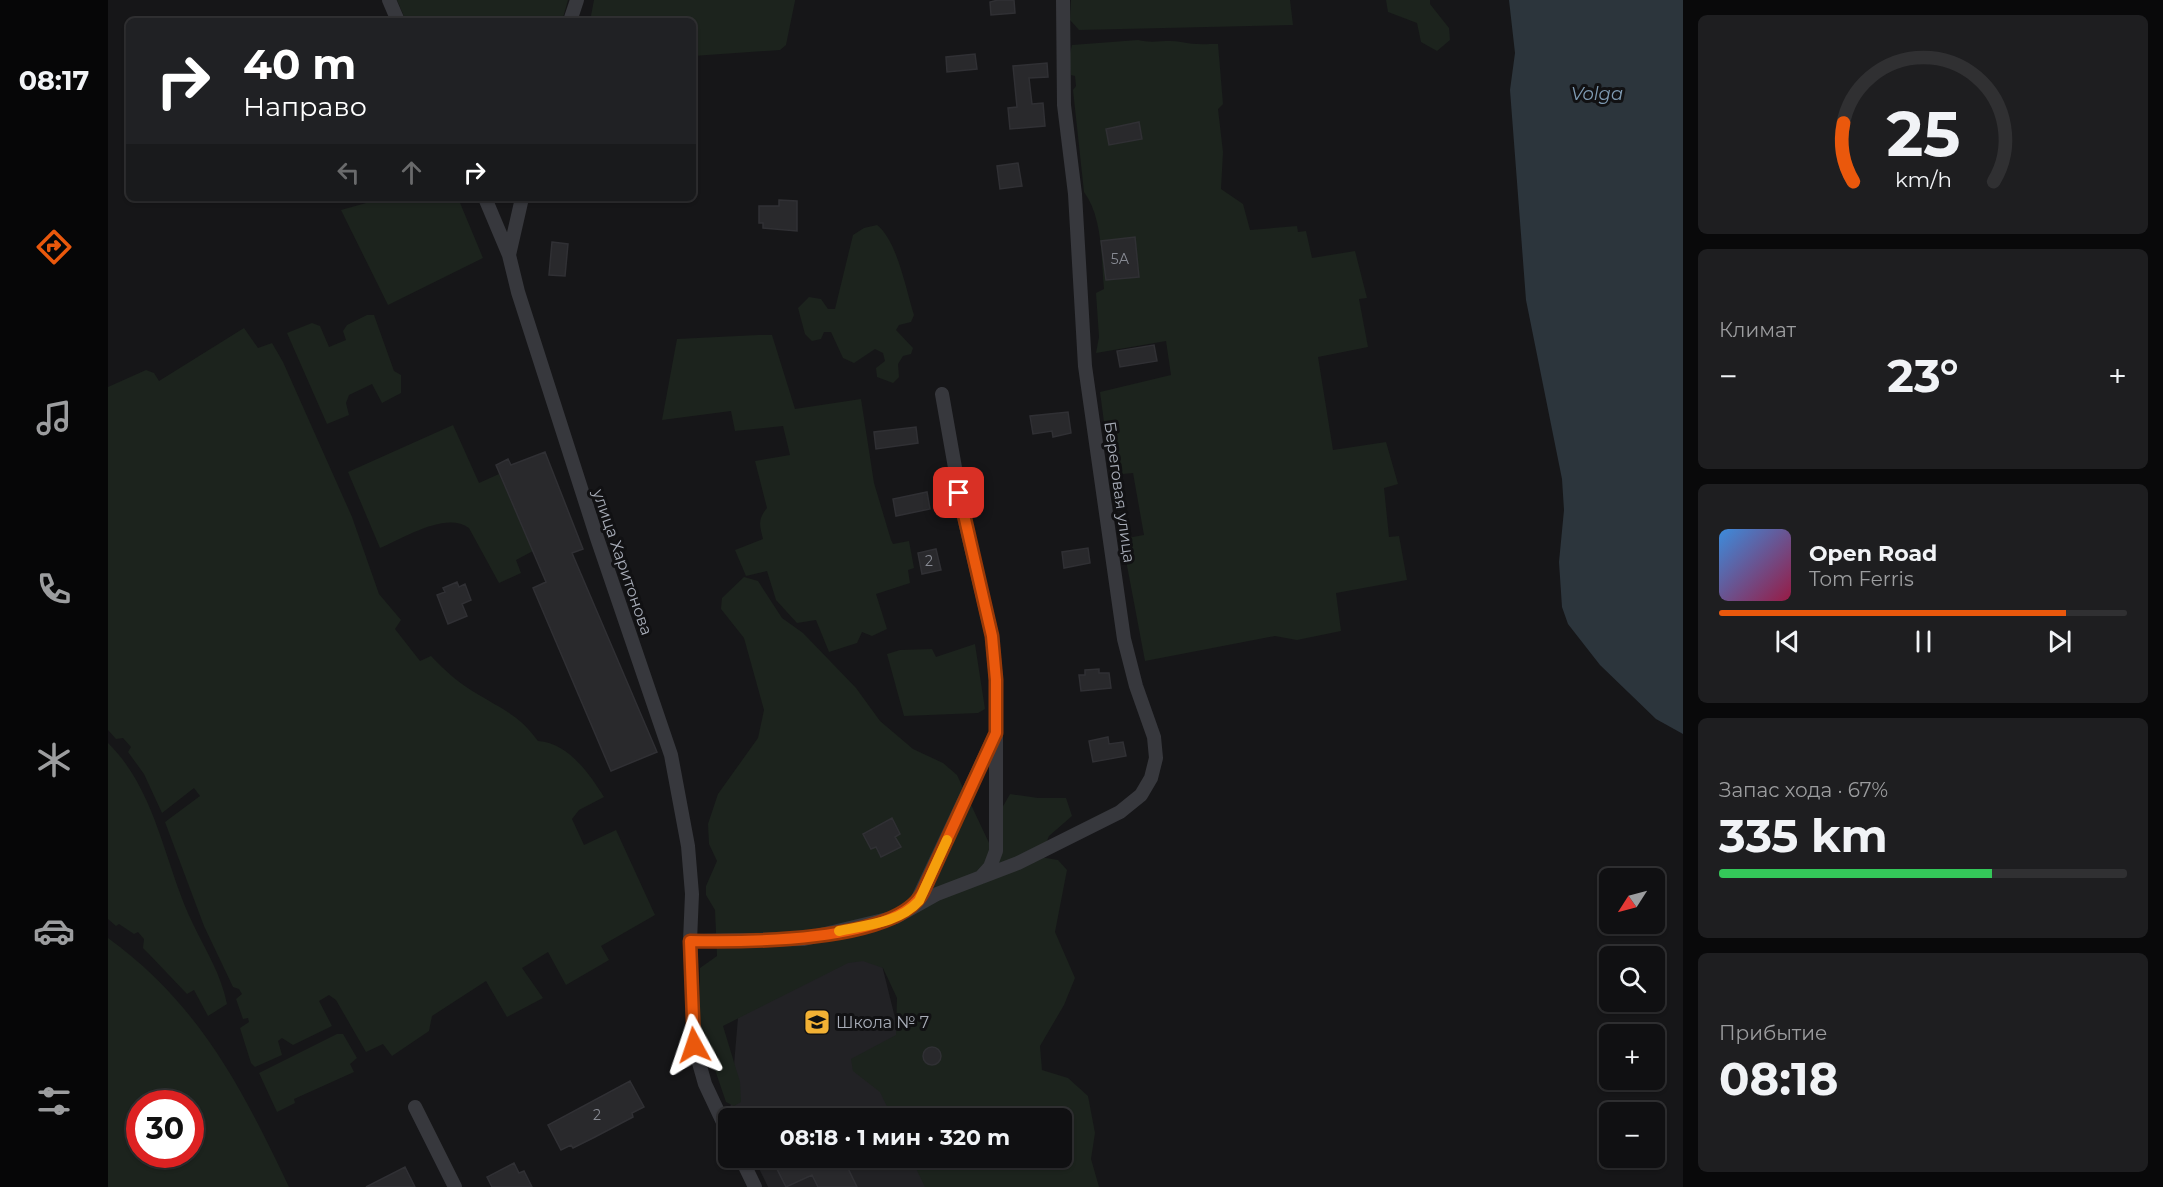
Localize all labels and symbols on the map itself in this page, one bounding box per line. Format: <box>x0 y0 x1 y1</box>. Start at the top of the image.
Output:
water label: Volga <box>1571 83 1623 105</box>
house number: 5А <box>1111 250 1130 268</box>
street label: Береговая улица <box>1100 420 1139 564</box>
pin <box>933 467 984 518</box>
street label: улица Харитонова <box>588 486 656 638</box>
house number: 2 <box>925 552 933 570</box>
north arrow <box>1599 868 1665 934</box>
school or university icon: Школа № 7 <box>802 1007 832 1037</box>
position arrow <box>662 1013 726 1077</box>
place label: Школа № 7 <box>836 1013 929 1032</box>
speed limit sign: 30 <box>126 1090 204 1168</box>
house number: 2 <box>593 1106 601 1124</box>

